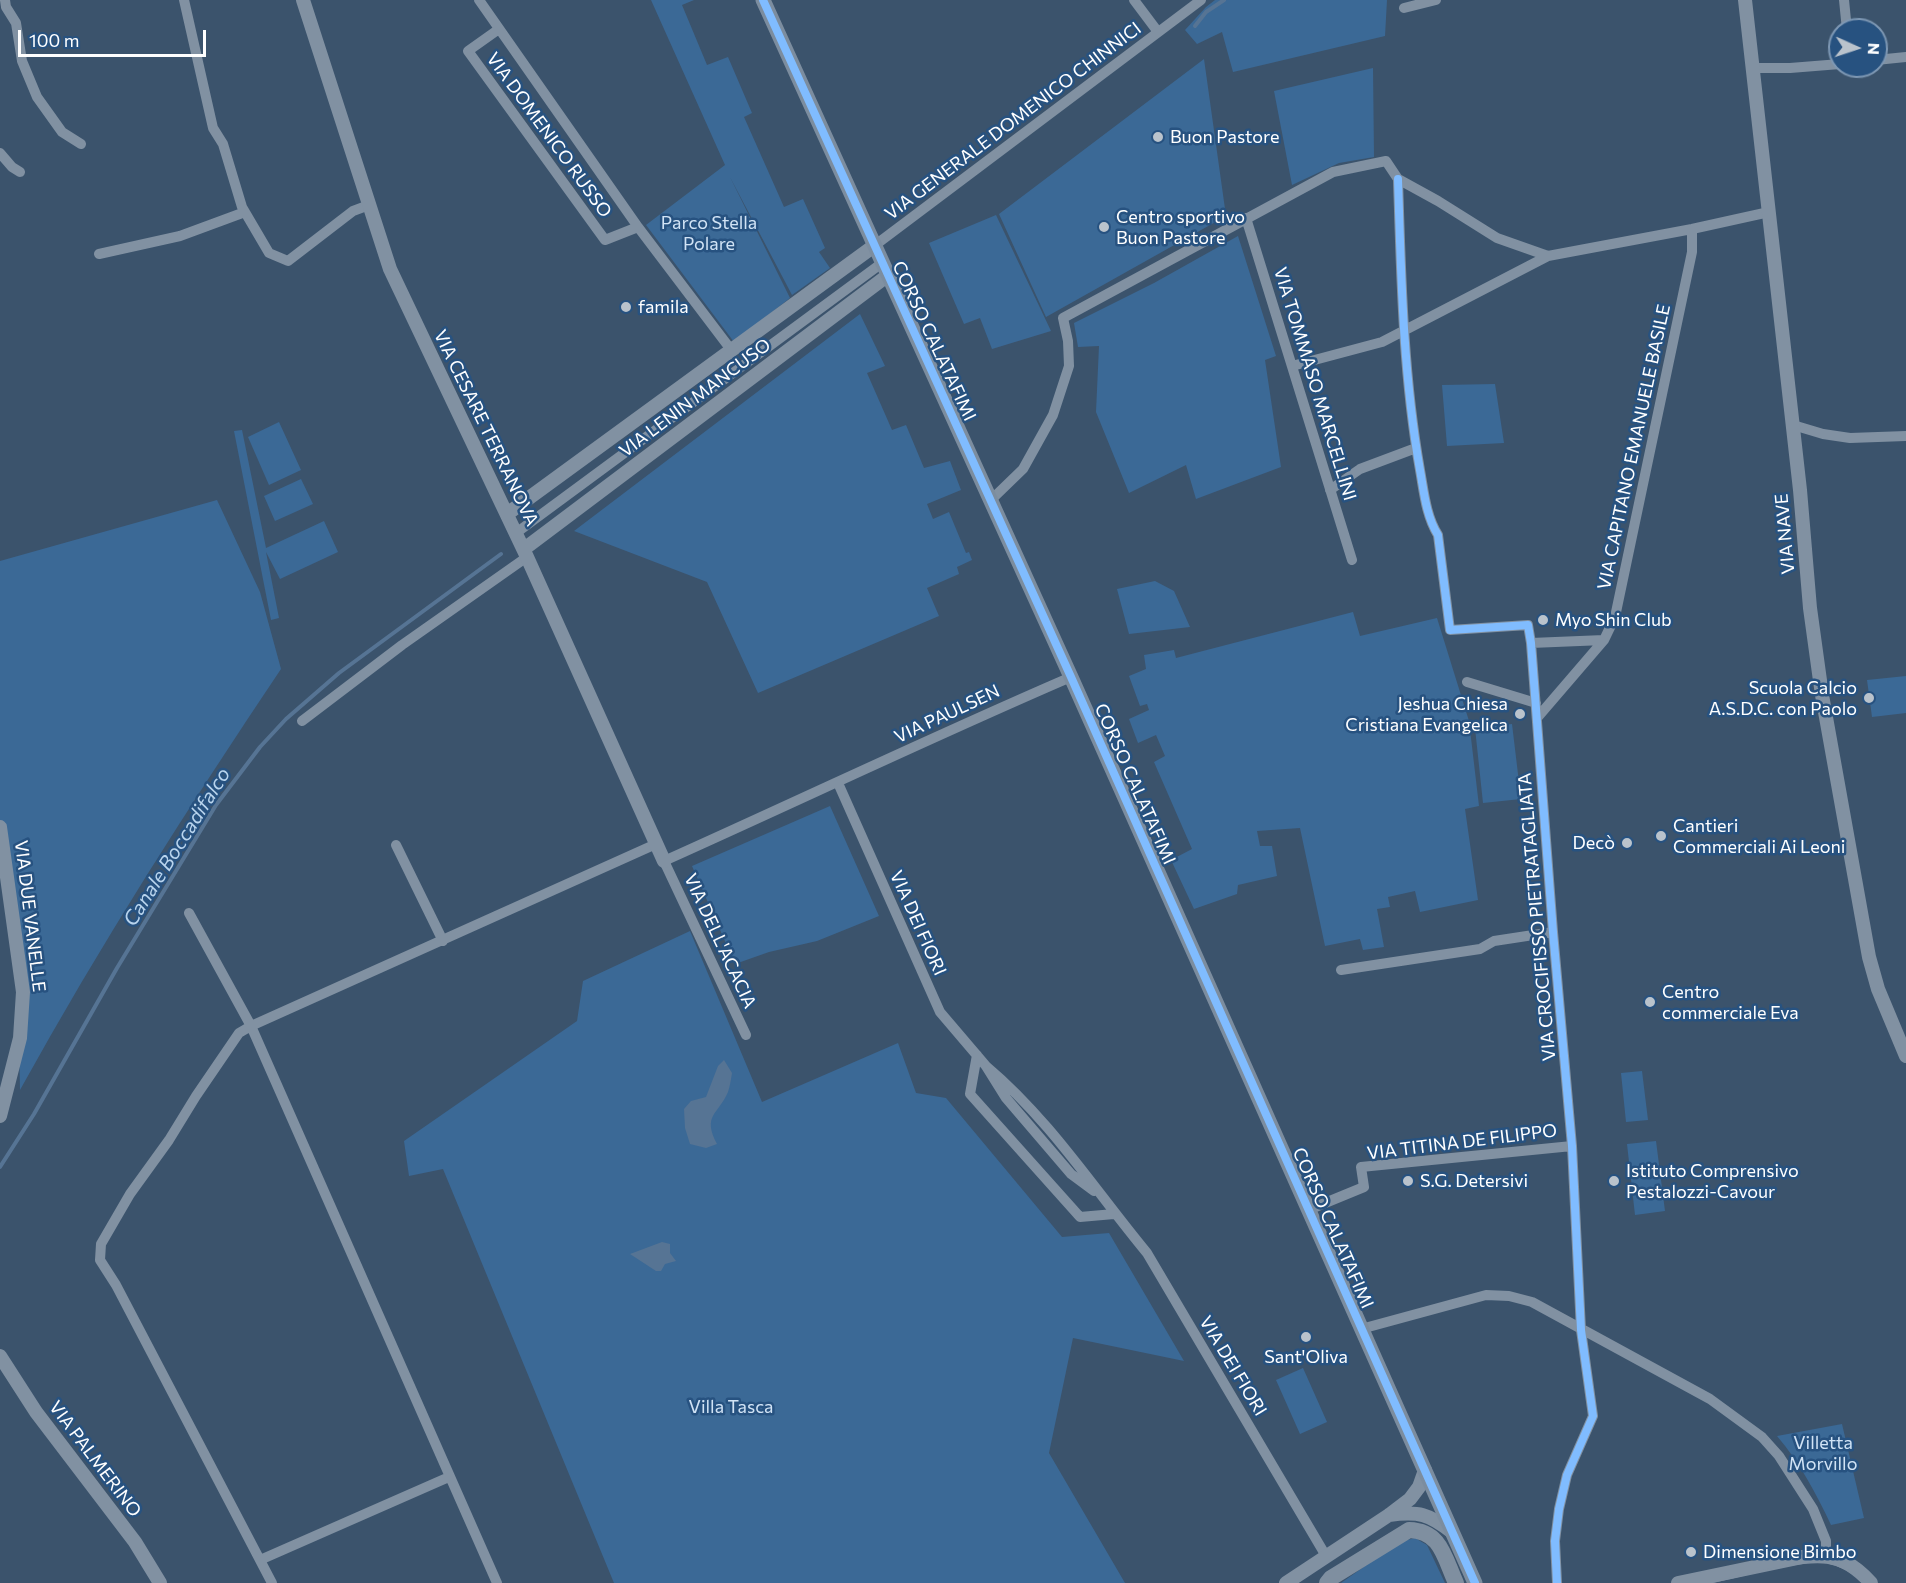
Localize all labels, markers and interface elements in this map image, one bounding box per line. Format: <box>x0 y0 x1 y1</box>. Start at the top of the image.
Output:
street label: VIA GENERALE DOMENICO CHINNICI <box>881 17 1145 225</box>
scale bar <box>21 18 208 56</box>
north arrow <box>1828 18 1888 78</box>
text: 100 m <box>29 29 79 51</box>
text: N <box>1865 42 1884 55</box>
street label: VIA DOMENICO RUSSO <box>482 48 616 222</box>
place label: Buon Pastore <box>1170 126 1279 148</box>
marker: Buon Pastore <box>1151 130 1165 144</box>
place label: Centro sportivo Buon Pastore <box>1116 206 1245 248</box>
park label: Parco Stella Polare <box>661 212 757 254</box>
marker: Centro sportivo Buon Pastore <box>1097 220 1111 234</box>
street label: CORSO CALATAFIMI <box>888 258 980 424</box>
street label: VIA TOMMASO MARCELLINI <box>1269 265 1361 503</box>
place label: famila <box>638 296 689 318</box>
marker: famila <box>619 300 633 314</box>
street label: VIA CAPITANO EMANUELE BASILE <box>1593 302 1675 592</box>
street label: VIA CESARE TERRANOVA <box>429 326 543 530</box>
street label: VIA LENIN MANCUSO <box>615 334 775 462</box>
street label: VIA NAVE <box>1771 493 1799 575</box>
place label: Myo Shin Club <box>1555 609 1672 631</box>
marker: Myo Shin Club <box>1536 613 1550 627</box>
place label: Scuola Calcio A.S.D.C. con Paolo <box>1709 677 1857 720</box>
street label: VIA PAULSEN <box>891 680 1003 748</box>
marker: Scuola Calcio A.S.D.C. con Paolo <box>1862 691 1876 705</box>
place label: Jeshua Chiesa Cristiana Evangelica <box>1345 693 1508 736</box>
street label: CORSO CALATAFIMI <box>1090 700 1180 868</box>
marker: Jeshua Chiesa Cristiana Evangelica <box>1513 707 1527 721</box>
water label: Canale Boccadifalco <box>118 763 236 931</box>
street label: VIA CROCIFISSO PIETRATAGLIATA <box>1514 772 1560 1062</box>
place label: Cantieri Commerciali Ai Leoni <box>1673 815 1845 858</box>
marker: Cantieri Commerciali Ai Leoni <box>1654 829 1668 843</box>
place label: Decò <box>1573 832 1615 854</box>
marker: Decò <box>1620 836 1634 850</box>
street label: VIA DUE VANELLE <box>10 839 50 993</box>
street label: VIA DEI FIORI <box>885 867 951 979</box>
street label: VIA DELL'ACACIA <box>679 870 761 1012</box>
place label: Centro commerciale Eva <box>1662 981 1799 1024</box>
marker: Centro commerciale Eva <box>1643 995 1657 1009</box>
street label: VIA TITINA DE FILIPPO <box>1366 1120 1558 1164</box>
street label: CORSO CALATAFIMI <box>1288 1144 1378 1312</box>
place label: Istituto Comprensivo Pestalozzi-Cavour <box>1626 1160 1799 1202</box>
place label: S.G. Detersivi <box>1420 1170 1528 1192</box>
marker: S.G. Detersivi <box>1401 1174 1415 1188</box>
marker: Istituto Comprensivo Pestalozzi-Cavour <box>1607 1174 1621 1188</box>
street label: VIA DEI FIORI <box>1195 1312 1271 1420</box>
marker: Sant'Oliva <box>1299 1330 1313 1344</box>
place label: Sant'Oliva <box>1264 1346 1348 1368</box>
park label: Villa Tasca <box>689 1396 773 1418</box>
street label: VIA PALMERINO <box>44 1397 146 1521</box>
park label: Villetta Morvillo <box>1789 1432 1857 1474</box>
place label: Dimensione Bimbo <box>1703 1541 1857 1563</box>
marker: Dimensione Bimbo <box>1684 1545 1698 1559</box>

